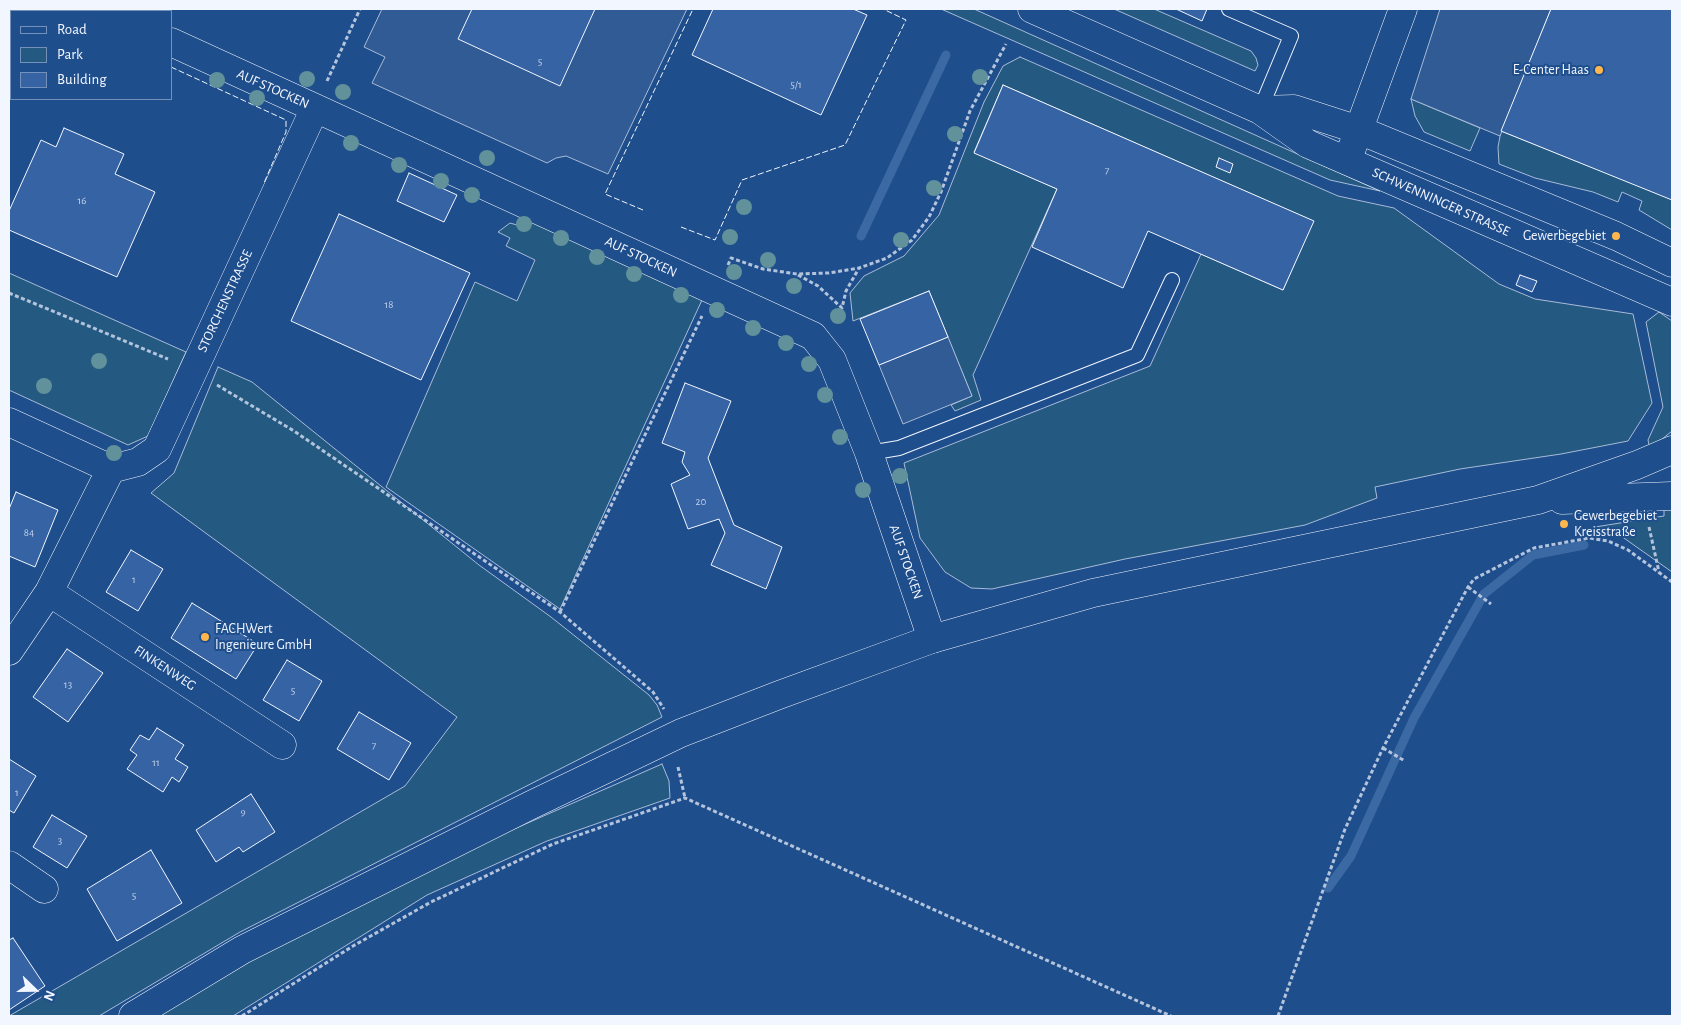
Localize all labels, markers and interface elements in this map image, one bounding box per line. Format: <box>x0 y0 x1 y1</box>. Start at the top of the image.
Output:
legend <box>10 10 172 100</box>
text: Road <box>57 22 87 37</box>
text: Park <box>57 47 83 62</box>
house number: 5 <box>538 55 542 69</box>
place label: E-Center Haas <box>1513 62 1589 78</box>
marker: E-Center Haas <box>1593 64 1605 76</box>
street label: AUF STOCKEN <box>234 65 312 113</box>
text: Building <box>57 72 107 87</box>
house number: 5/1 <box>790 78 802 92</box>
house number: 7 <box>1105 164 1109 178</box>
street label: SCHWENNINGER STRASSE <box>1370 164 1512 240</box>
house number: 16 <box>78 194 86 208</box>
place label: Gewerbegebiet <box>1523 228 1606 244</box>
marker: Gewerbegebiet <box>1610 230 1622 242</box>
street label: AUF STOCKEN <box>602 233 680 281</box>
street label: STORCHENSTRASSE <box>194 247 256 355</box>
house number: 18 <box>385 298 393 312</box>
house number: 20 <box>696 495 706 509</box>
place label: Gewerbegebiet Kreisstraße <box>1574 508 1657 540</box>
marker: Gewerbegebiet Kreisstraße <box>1558 518 1570 530</box>
street label: AUF STOCKEN <box>885 522 927 602</box>
house number: 84 <box>24 526 34 540</box>
house number: 1 <box>132 573 136 587</box>
place label: FACHWert Ingenieure GmbH <box>215 621 312 654</box>
marker: FACHWert Ingenieure GmbH <box>199 631 211 643</box>
street label: FINKENWEG <box>131 642 199 694</box>
house number: 13 <box>64 678 72 692</box>
house number: 5 <box>291 684 295 698</box>
house number: 7 <box>372 739 376 753</box>
house number: 11 <box>152 756 160 770</box>
house number: 1 <box>15 786 19 800</box>
house number: 9 <box>240 805 246 819</box>
house number: 3 <box>58 834 62 848</box>
house number: 5 <box>132 889 136 903</box>
north arrow <box>10 965 60 1015</box>
text: N <box>41 988 57 1003</box>

